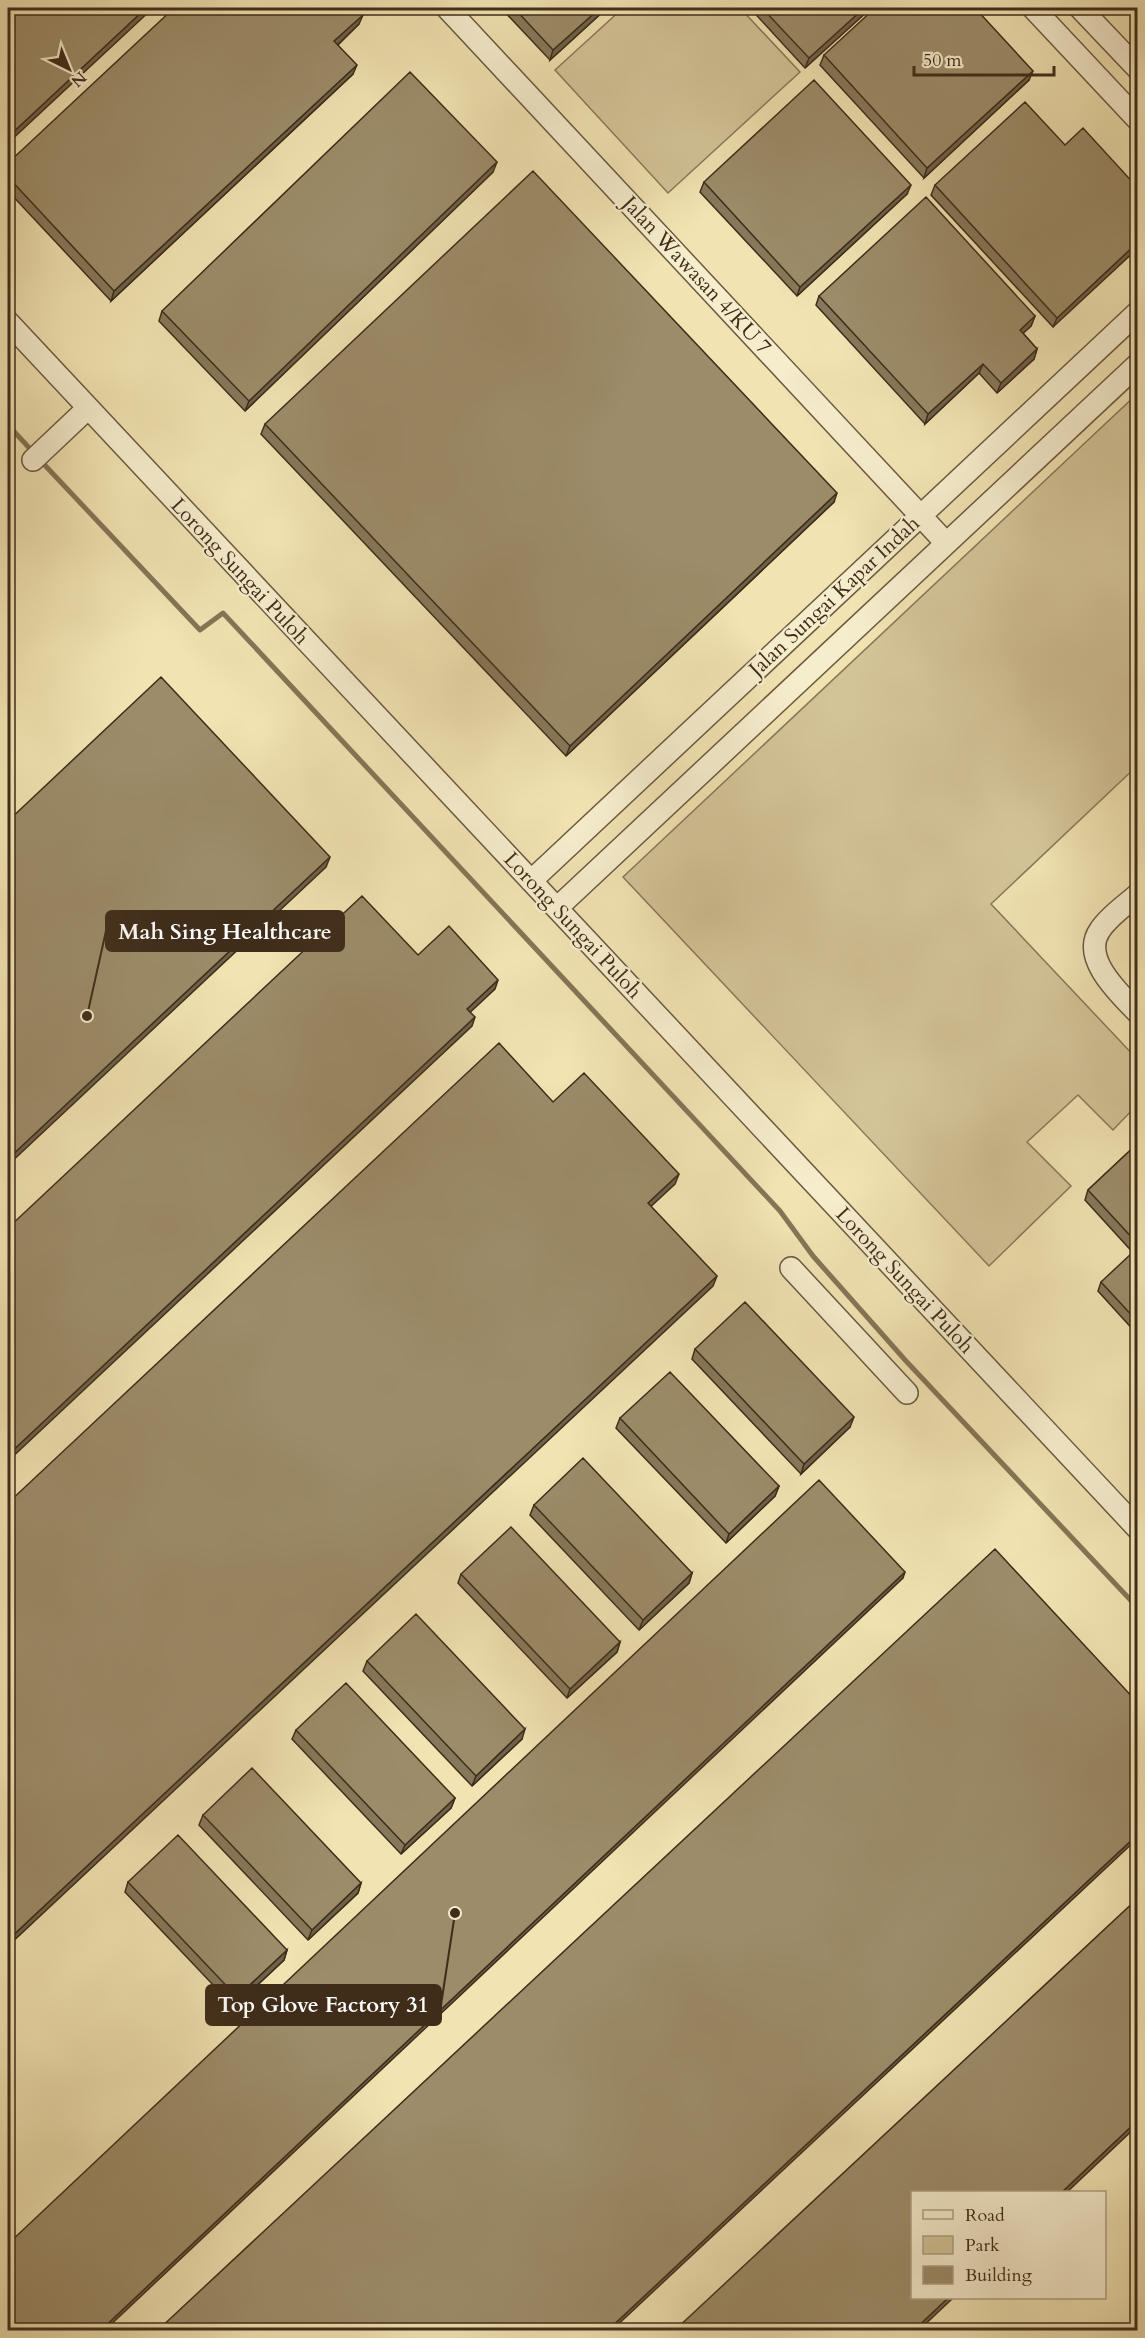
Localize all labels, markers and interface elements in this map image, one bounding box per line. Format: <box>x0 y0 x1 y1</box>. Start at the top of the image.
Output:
north arrow <box>39 39 99 99</box>
scale bar <box>914 39 1054 77</box>
text: 50 m <box>923 48 962 73</box>
text: N <box>66 66 91 92</box>
street label: Jalan Wawasan 4/KU 7 <box>613 188 778 361</box>
street label: Lorong Sungai Puloh <box>164 492 316 651</box>
street label: Jalan Sungai Kapar Indah <box>740 509 926 685</box>
street label: Lorong Sungai Puloh <box>497 846 649 1005</box>
callout: Mah Sing Healthcare <box>106 911 344 951</box>
text: Mah Sing Healthcare <box>118 917 332 947</box>
street label: Lorong Sungai Puloh <box>829 1201 981 1360</box>
callout: Top Glove Factory 31 <box>206 1985 441 2025</box>
text: Top Glove Factory 31 <box>217 1990 429 2020</box>
legend <box>911 2191 1106 2299</box>
text: Road <box>965 2203 1005 2228</box>
text: Park <box>965 2233 1000 2258</box>
text: Building <box>965 2263 1033 2288</box>

